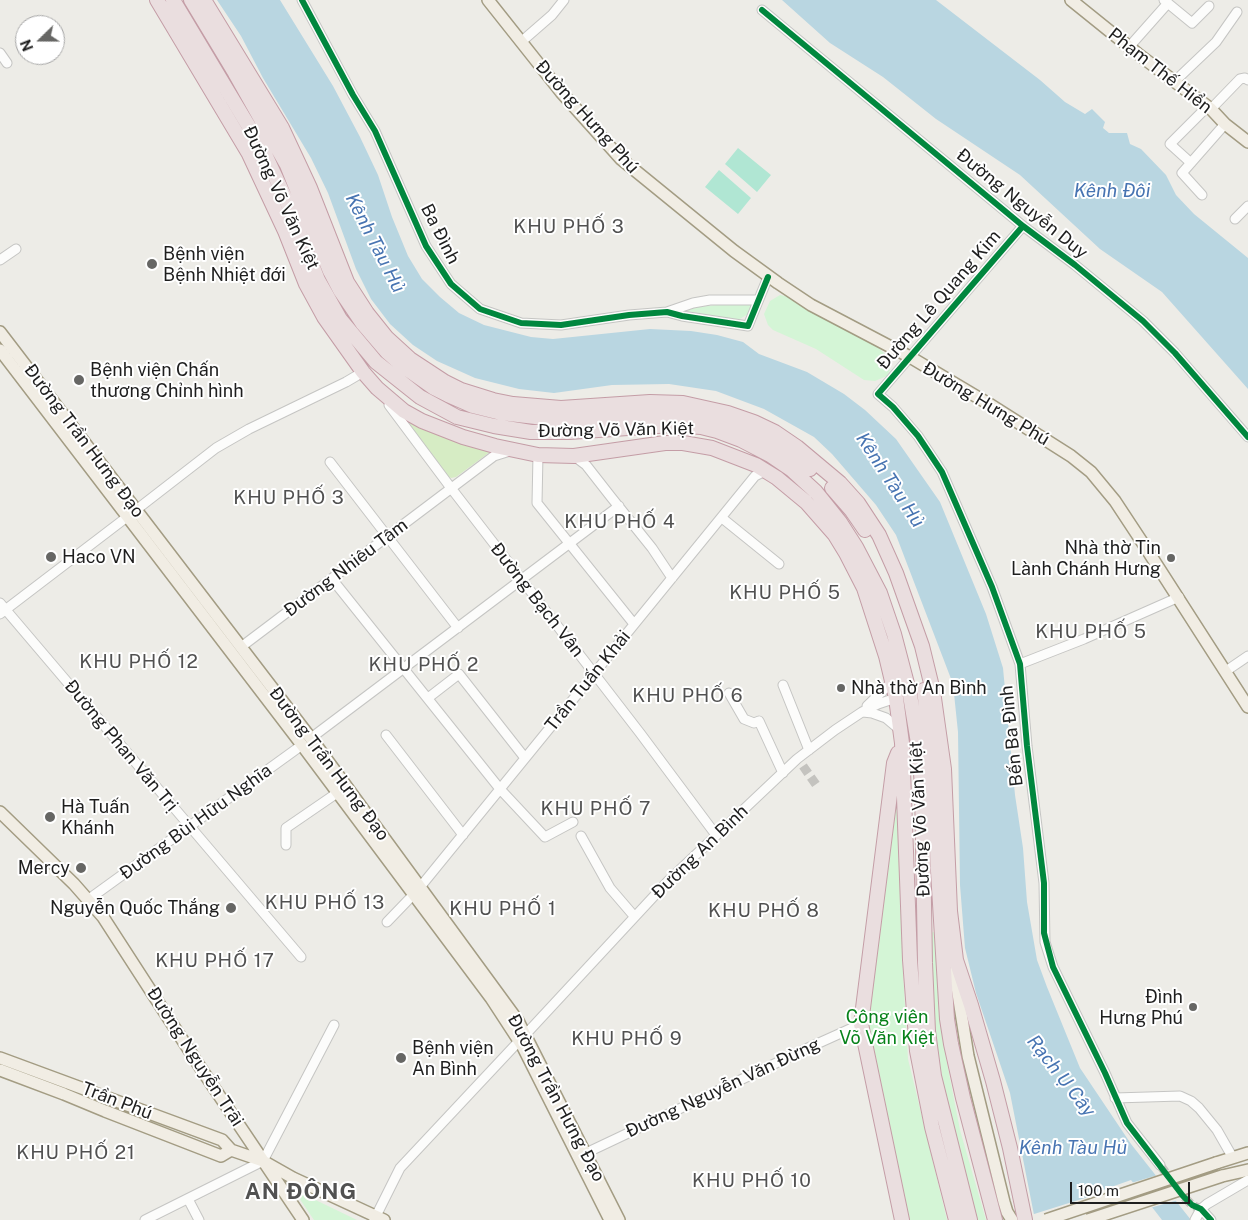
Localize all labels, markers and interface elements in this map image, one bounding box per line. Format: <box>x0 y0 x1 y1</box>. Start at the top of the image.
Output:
north arrow <box>15 15 65 65</box>
street label: Phạm Thế Hiển <box>1104 24 1216 118</box>
text: N <box>18 37 36 53</box>
street label: Đường Hưng Phú <box>531 56 643 178</box>
street label: Đường Võ Văn Kiệt <box>238 123 324 273</box>
street label: Đường Nguyễn Duy <box>952 144 1092 264</box>
water label: Kênh Đôi <box>1074 180 1150 202</box>
water label: Kênh Tàu Hủ <box>340 190 410 296</box>
street label: Ba Đình <box>416 200 464 268</box>
district label: KHU PHỐ 3 <box>512 216 626 238</box>
street label: Đường Lê Quang Kim <box>873 226 1005 374</box>
place label: Bệnh viện Bệnh Nhiệt đới <box>163 243 286 286</box>
marker: Bệnh viện Bệnh Nhiệt đới <box>145 257 159 271</box>
street label: Đường Hưng Phú <box>919 358 1053 450</box>
place label: Bệnh viện Chấn thương Chỉnh hình <box>90 359 244 402</box>
street label: Đường Trần Hưng Đạo <box>19 360 149 522</box>
marker: Bệnh viện Chấn thương Chỉnh hình <box>72 373 86 387</box>
street label: Đường Võ Văn Kiệt <box>538 418 694 442</box>
water label: Kênh Tàu Hủ <box>851 428 929 532</box>
district label: KHU PHỐ 3 <box>232 487 346 509</box>
district label: KHU PHỐ 4 <box>563 511 677 533</box>
street label: Đường Nhiêu Tâm <box>280 514 412 622</box>
place label: Nhà thờ Tin Lành Chánh Hưng <box>1011 537 1161 580</box>
street label: Đường Bạch Vân <box>486 539 588 661</box>
place label: Haco VN <box>62 546 136 568</box>
marker: Haco VN <box>44 550 58 564</box>
marker: Nhà thờ Tin Lành Chánh Hưng <box>1165 552 1177 564</box>
district label: KHU PHỐ 5 <box>728 582 842 604</box>
district label: KHU PHỐ 5 <box>1034 621 1148 643</box>
street label: Trần Tuấn Khải <box>541 626 635 736</box>
district label: KHU PHỐ 12 <box>78 651 200 673</box>
district label: KHU PHỐ 2 <box>367 654 481 676</box>
street label: Đường Phan Văn Trị <box>60 676 182 816</box>
place label: Nhà thờ An Bình <box>851 677 987 699</box>
marker: Nhà thờ An Bình <box>835 682 847 694</box>
street label: Đường Trần Hưng Đạo <box>264 683 394 845</box>
street label: Bến Ba Đình <box>996 684 1028 788</box>
district label: KHU PHỐ 6 <box>631 685 745 707</box>
street label: Đường Võ Văn Kiệt <box>905 740 935 898</box>
street label: Đường Bùi Hữu Nghĩa <box>116 760 276 884</box>
place label: Hà Tuấn Khánh <box>61 796 130 839</box>
district label: KHU PHỐ 7 <box>539 798 653 820</box>
street label: Đường An Bình <box>647 801 753 903</box>
marker: Hà Tuấn Khánh <box>43 810 57 824</box>
place label: Mercy <box>18 857 70 879</box>
marker: Mercy <box>74 861 88 875</box>
district label: KHU PHỐ 13 <box>264 892 386 914</box>
place label: Nguyễn Quốc Thắng <box>50 897 220 919</box>
district label: KHU PHỐ 1 <box>448 898 558 920</box>
district label: KHU PHỐ 8 <box>707 900 821 922</box>
marker: Nguyễn Quốc Thắng <box>224 901 238 915</box>
district label: KHU PHỐ 17 <box>154 950 276 972</box>
street label: Đường Nguyễn Trãi <box>142 983 248 1131</box>
place label: Đình Hưng Phú <box>1099 986 1183 1028</box>
marker: Đình Hưng Phú <box>1187 1001 1199 1013</box>
park label: Công viên Võ Văn Kiệt <box>839 1006 935 1048</box>
street label: Đường Trần Hưng Đạo <box>503 1011 609 1185</box>
district label: KHU PHỐ 9 <box>570 1028 684 1050</box>
water label: Rạch Ụ Cây <box>1022 1031 1100 1121</box>
street label: Đường Nguyễn Văn Đừng <box>622 1033 824 1143</box>
place label: Bệnh viện An Bình <box>412 1037 494 1080</box>
marker: Bệnh viện An Bình <box>394 1051 408 1065</box>
street label: Trần Phú <box>79 1078 155 1124</box>
water label: Kênh Tàu Hủ <box>1019 1137 1127 1159</box>
district label: KHU PHỐ 21 <box>15 1142 137 1164</box>
district label: KHU PHỐ 10 <box>691 1170 813 1192</box>
scale bar <box>1073 1172 1193 1204</box>
district label: AN ĐÔNG <box>244 1179 358 1205</box>
text: 100 m <box>1078 1182 1119 1199</box>

